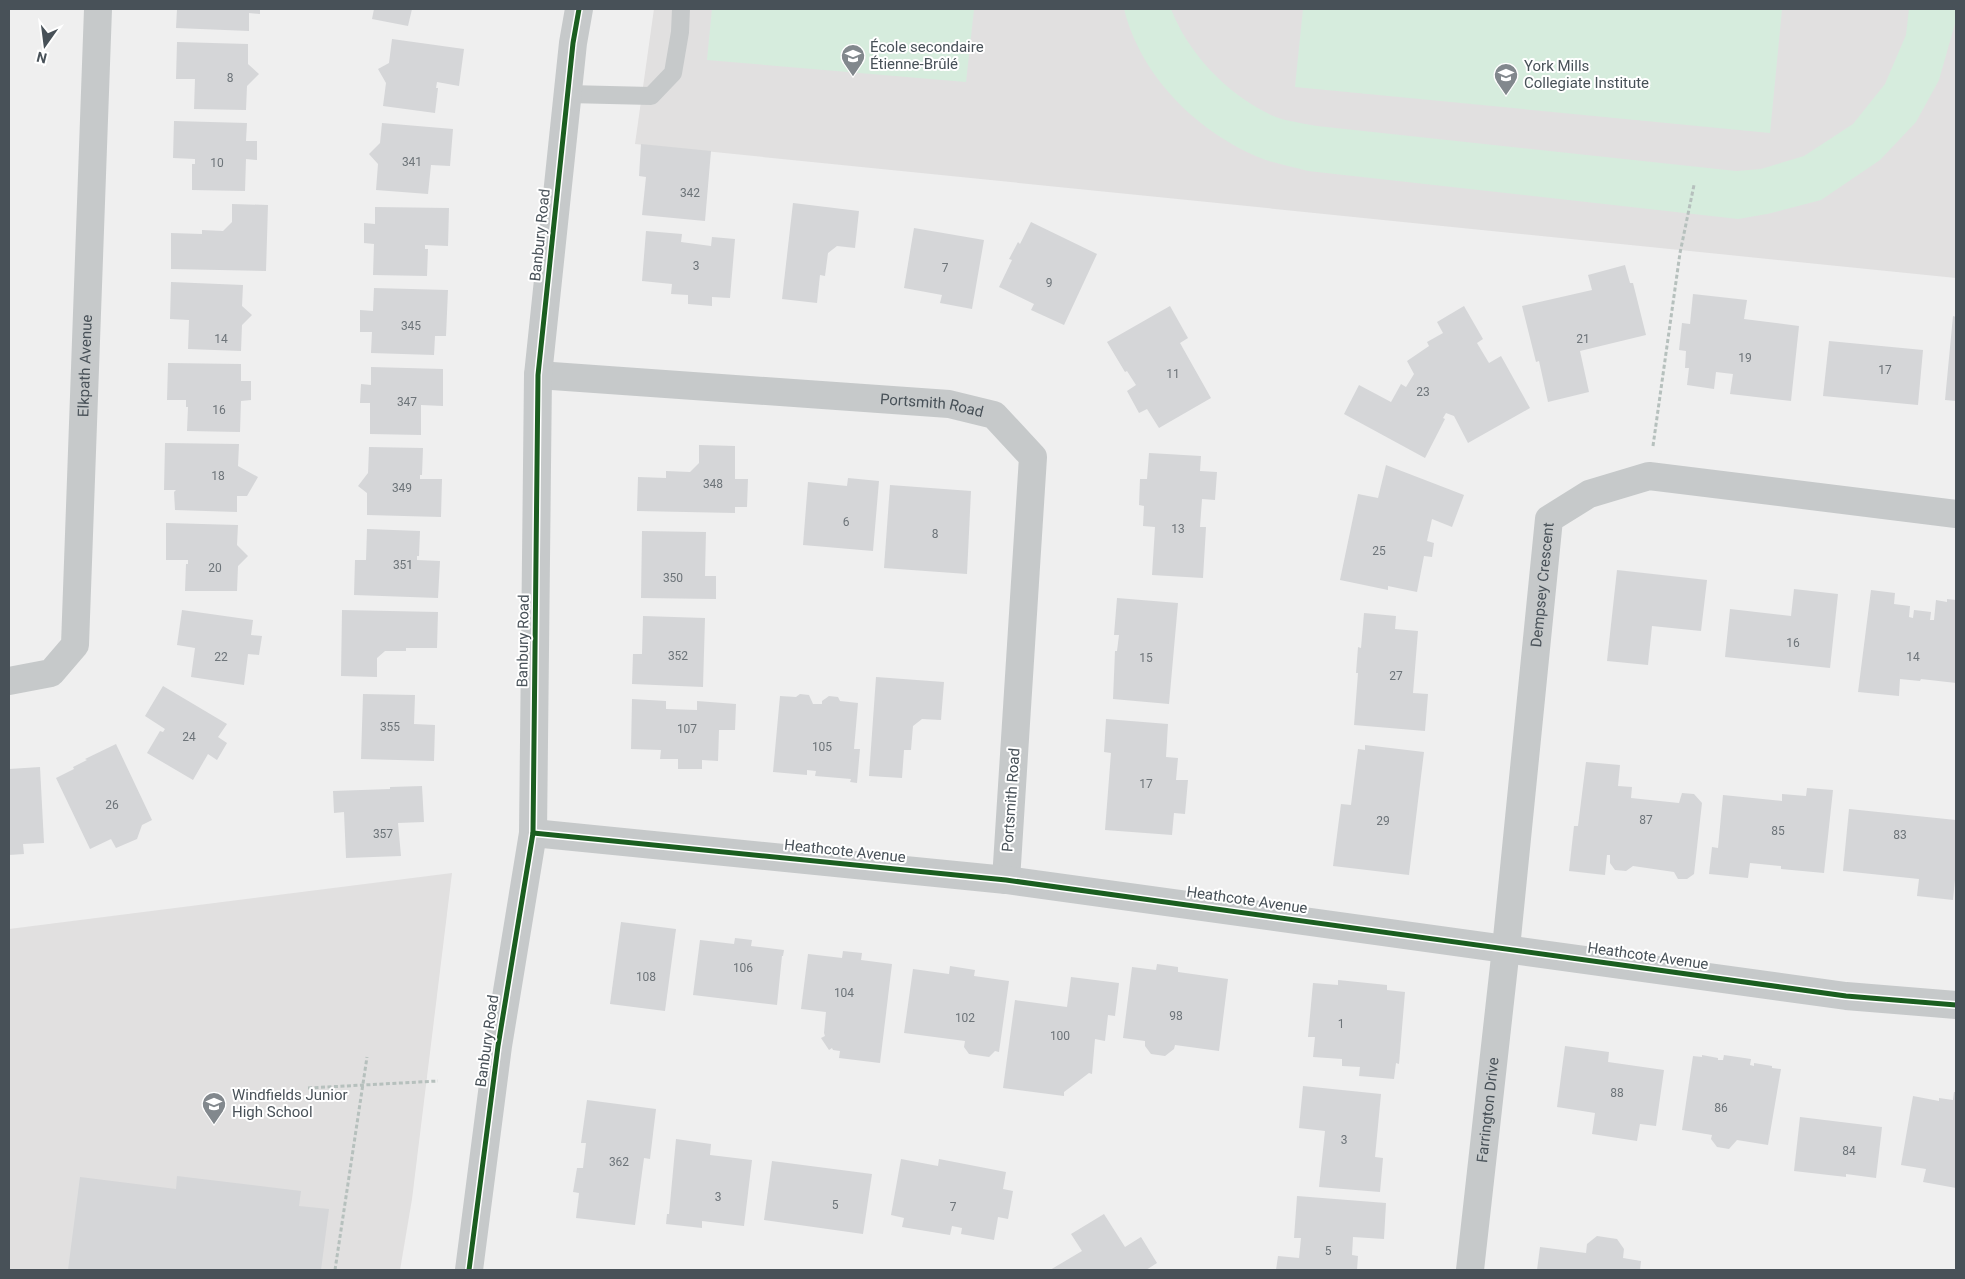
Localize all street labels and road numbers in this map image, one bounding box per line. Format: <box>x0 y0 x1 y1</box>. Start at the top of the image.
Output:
street label: Banbury Road <box>526 188 554 282</box>
street label: Elkpath Avenue <box>74 314 96 417</box>
street label: Portsmith Road <box>879 390 985 421</box>
street label: Dempsey Crescent <box>1527 521 1558 648</box>
street label: Banbury Road <box>513 594 533 688</box>
street label: Portsmith Road <box>998 747 1024 853</box>
street label: Heathcote Avenue <box>783 836 907 866</box>
street label: Heathcote Avenue <box>1185 883 1309 917</box>
street label: Heathcote Avenue <box>1586 939 1710 973</box>
street label: Banbury Road <box>472 994 502 1088</box>
street label: Farrington Drive <box>1473 1056 1503 1164</box>

